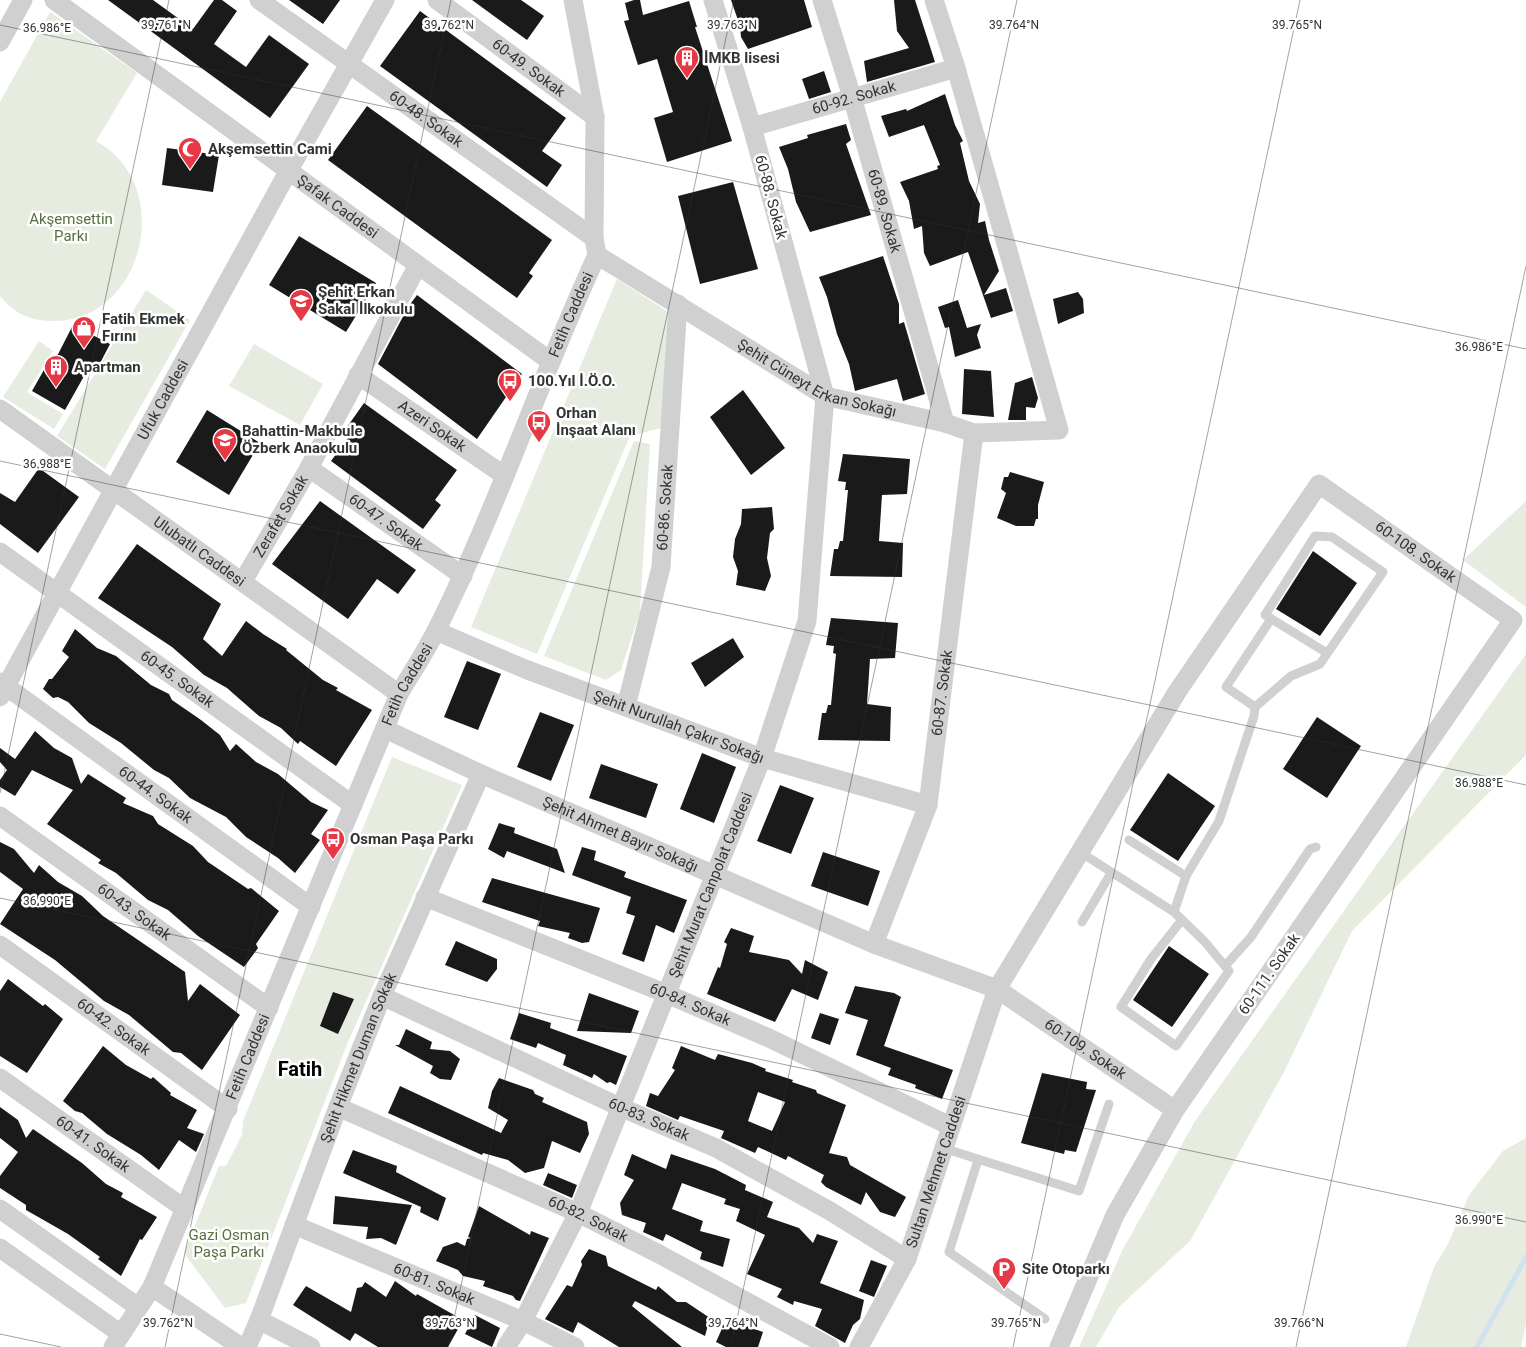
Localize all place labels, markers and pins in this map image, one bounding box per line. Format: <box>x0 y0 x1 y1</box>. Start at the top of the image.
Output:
building icon: İMKB lisesi <box>674 45 700 79</box>
place label: İMKB lisesi <box>704 49 780 67</box>
mosque icon: Akşemsettin Cami <box>177 136 203 170</box>
place label: Akşemsettin Cami <box>208 140 332 158</box>
place label: Şehit Erkan Sakal İlkokulu <box>318 283 413 318</box>
school or university icon: Şehit Erkan Sakal İlkokulu <box>288 288 314 322</box>
place label: Fatih Ekmek Fırını <box>102 310 186 345</box>
shop icon: Fatih Ekmek Fırını <box>71 315 97 349</box>
building icon: Apartman <box>43 354 69 388</box>
place label: Apartman <box>74 358 141 376</box>
bus stop icon: 100.Yıl İ.Ö.O. <box>497 368 523 402</box>
place label: 100.Yıl İ.Ö.O. <box>528 372 616 390</box>
place label: Orhan İnşaat Alanı <box>556 404 636 439</box>
bus stop icon: Orhan İnşaat Alanı <box>526 409 552 443</box>
place label: Bahattin-Makbule Özberk Anaokulu <box>242 422 363 457</box>
school or university icon: Bahattin-Makbule Özberk Anaokulu <box>212 427 238 461</box>
bus stop icon: Osman Paşa Parkı <box>320 826 346 860</box>
place label: Osman Paşa Parkı <box>350 830 474 848</box>
parking icon: Site Otoparkı <box>991 1256 1017 1290</box>
place label: Site Otoparkı <box>1022 1260 1110 1278</box>

